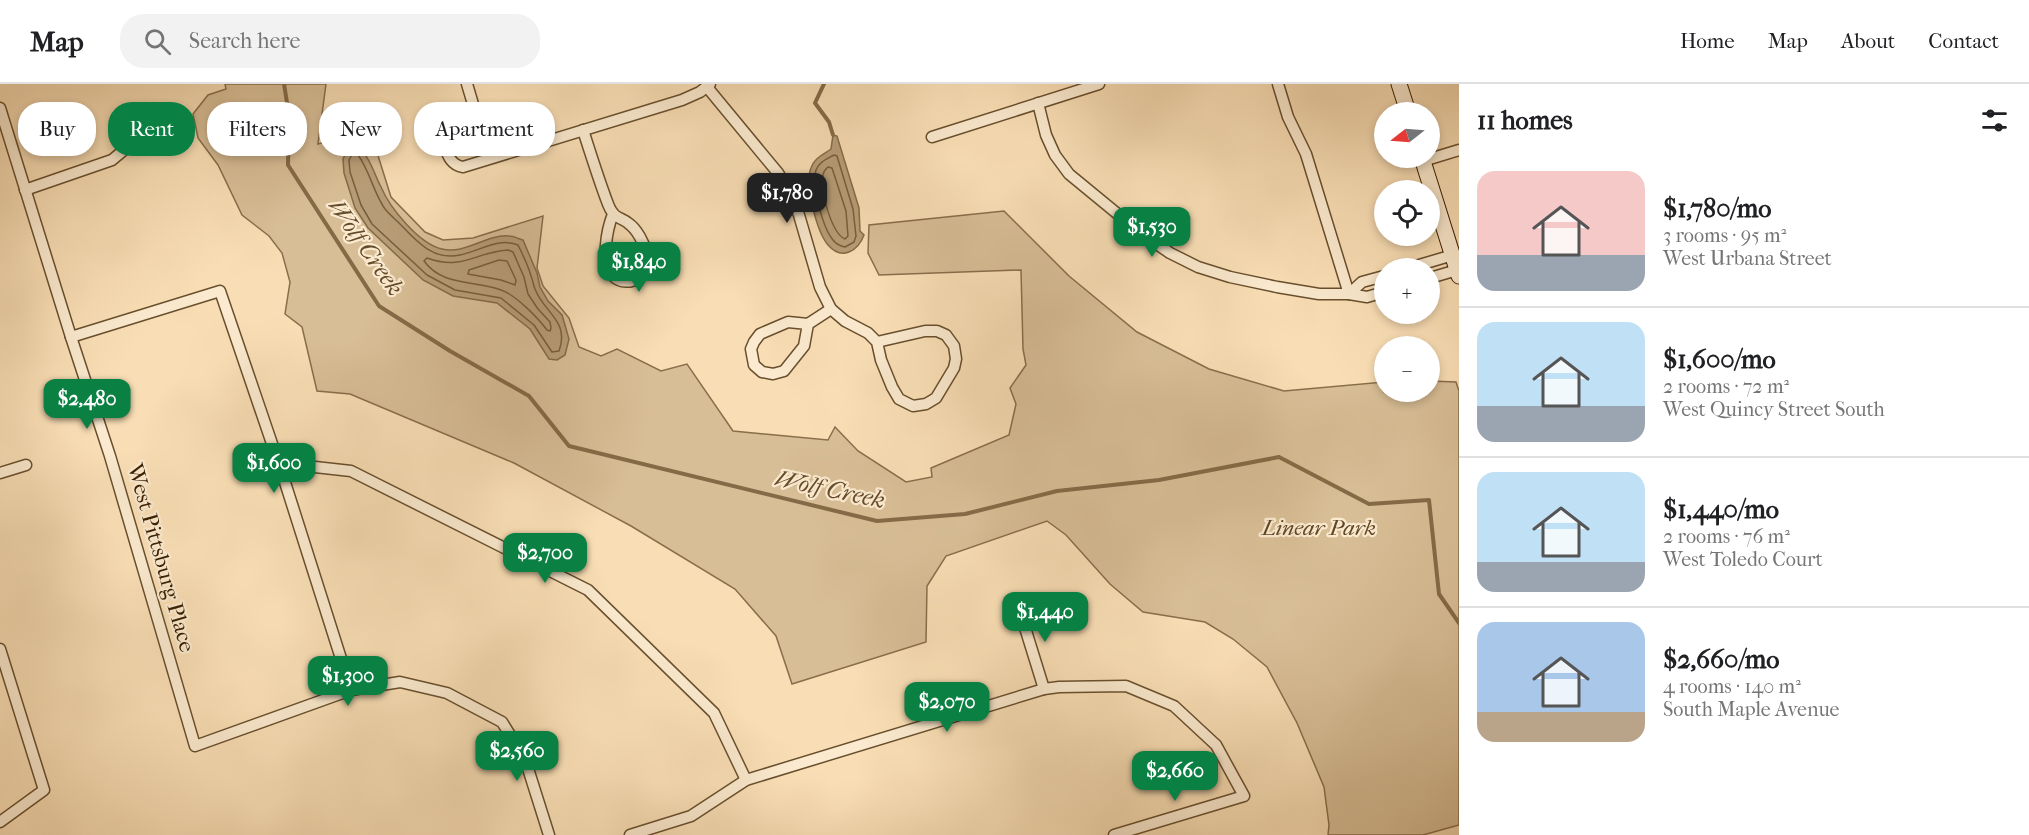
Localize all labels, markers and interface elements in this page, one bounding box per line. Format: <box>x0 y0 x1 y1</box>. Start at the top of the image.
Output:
search box <box>120 14 540 68</box>
text: Map <box>30 25 84 58</box>
icon: search <box>141 25 174 58</box>
text: Search here <box>189 28 300 54</box>
text: Home <box>1680 29 1735 53</box>
text: Map <box>1768 29 1808 53</box>
text: About <box>1841 29 1895 53</box>
text: Contact <box>1928 29 1999 53</box>
chip: Buy <box>18 102 96 156</box>
chip: Rent <box>108 102 195 156</box>
chip: Filters <box>207 102 307 156</box>
chip: New <box>319 102 402 156</box>
chip: Apartment <box>414 102 555 156</box>
north arrow <box>1374 102 1440 168</box>
map controls <box>1374 102 1440 402</box>
icon: filters <box>1978 104 2011 137</box>
text: 11 homes <box>1477 105 1573 136</box>
pin: $1,780 <box>738 173 836 224</box>
button: locate <box>1374 180 1440 246</box>
text: $1,780 <box>761 181 813 204</box>
water label: Wolf Creek <box>322 193 410 301</box>
text: $1,780/mo <box>1663 193 1772 224</box>
icon: home <box>1525 195 1597 267</box>
pin: $1,530 <box>1103 207 1201 258</box>
text: $1,530 <box>1127 215 1177 238</box>
text: 3 rooms · 95 m² <box>1663 224 1786 247</box>
pin: $1,840 <box>590 242 688 293</box>
text: West Urbana Street <box>1663 247 1832 270</box>
text: $1,840 <box>611 250 667 273</box>
button: + <box>1374 258 1440 324</box>
button: − <box>1374 336 1440 402</box>
text: $1,600/mo <box>1663 344 1776 375</box>
icon: home <box>1525 346 1597 418</box>
text: 2 rooms · 72 m² <box>1663 375 1789 398</box>
pin: $2,480 <box>38 379 136 430</box>
text: $2,480 <box>58 387 116 410</box>
text: West Quincy Street South <box>1663 398 1885 421</box>
pin: $1,600 <box>225 443 323 494</box>
text: $1,600 <box>246 451 302 474</box>
street label: West Pittsburg Place <box>121 460 200 655</box>
water label: Wolf Creek <box>772 464 888 514</box>
text: $1,440/mo <box>1663 494 1779 525</box>
icon: home <box>1525 496 1597 568</box>
park label: Linear Park <box>1260 515 1376 541</box>
text: 2 rooms · 76 m² <box>1663 525 1790 548</box>
pin: $2,700 <box>496 533 594 584</box>
text: $2,700 <box>517 541 573 564</box>
text: West Toledo Court <box>1663 548 1823 571</box>
pin: $1,440 <box>996 592 1094 643</box>
text: $1,440 <box>1016 600 1074 623</box>
text: $2,660/mo <box>1663 644 1779 675</box>
icon: home <box>1525 646 1597 718</box>
pin: $1,300 <box>299 656 397 707</box>
text: $1,300 <box>322 664 374 687</box>
text: 4 rooms · 140 m² <box>1663 675 1801 698</box>
pin: $2,070 <box>898 682 996 733</box>
text: $2,070 <box>918 690 976 713</box>
text: South Maple Avenue <box>1663 698 1840 721</box>
pin: $2,560 <box>468 731 566 782</box>
text: $2,560 <box>489 739 545 762</box>
pin: $2,660 <box>1126 751 1224 802</box>
text: $2,660 <box>1146 759 1204 782</box>

